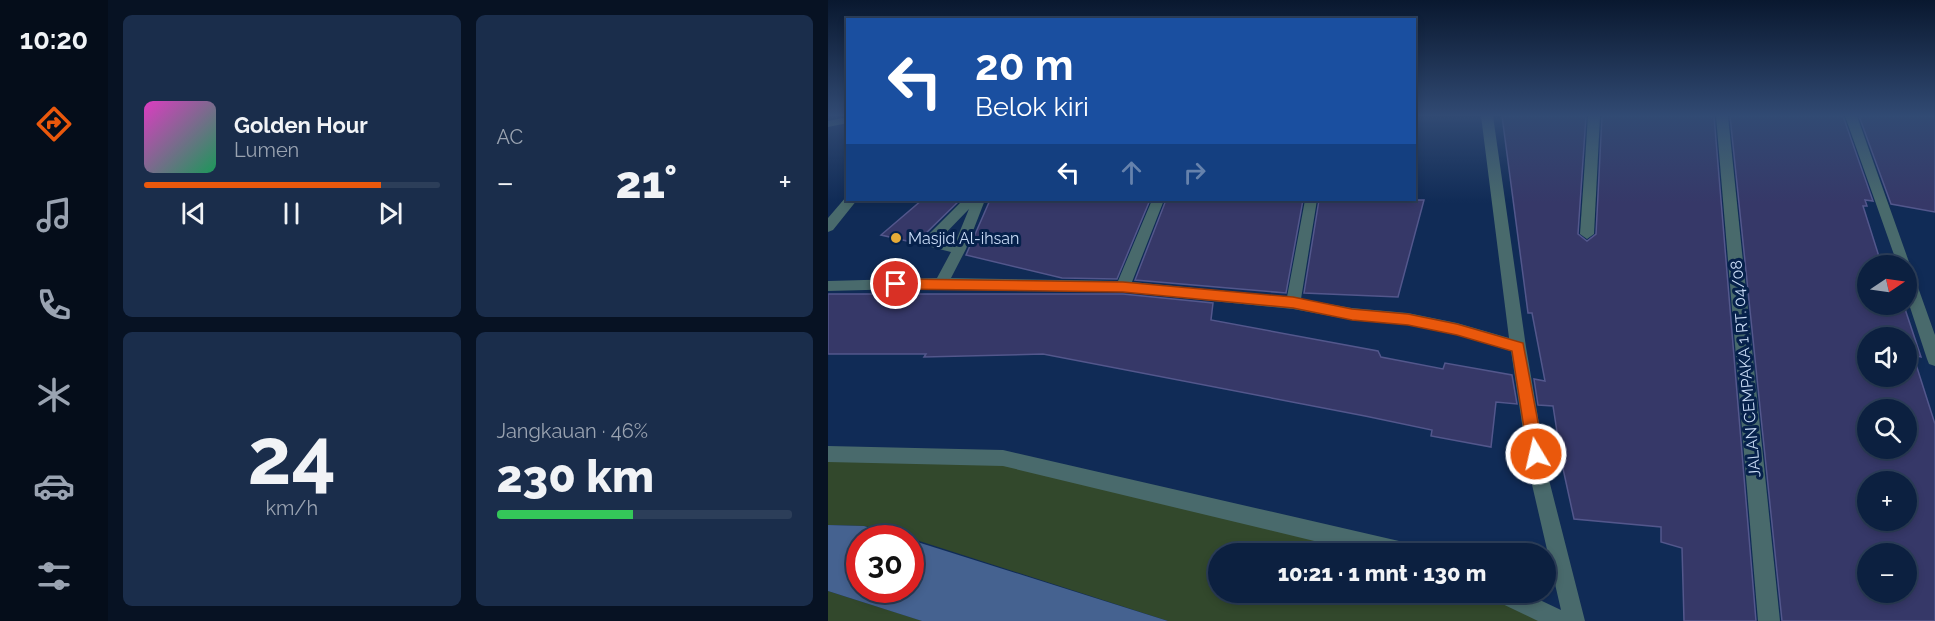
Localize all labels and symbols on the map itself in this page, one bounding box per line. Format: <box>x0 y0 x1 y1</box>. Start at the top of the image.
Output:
place label: Masjid Al-ihsan <box>908 229 1019 248</box>
marker: Masjid Al-ihsan <box>889 231 903 245</box>
north arrow <box>1857 255 1917 315</box>
pin <box>870 258 921 309</box>
street label: JALAN CEMPAKA 1 RT. 04/08 <box>1727 260 1764 478</box>
position arrow <box>1504 422 1568 486</box>
speed limit sign: 30 <box>846 525 924 603</box>

